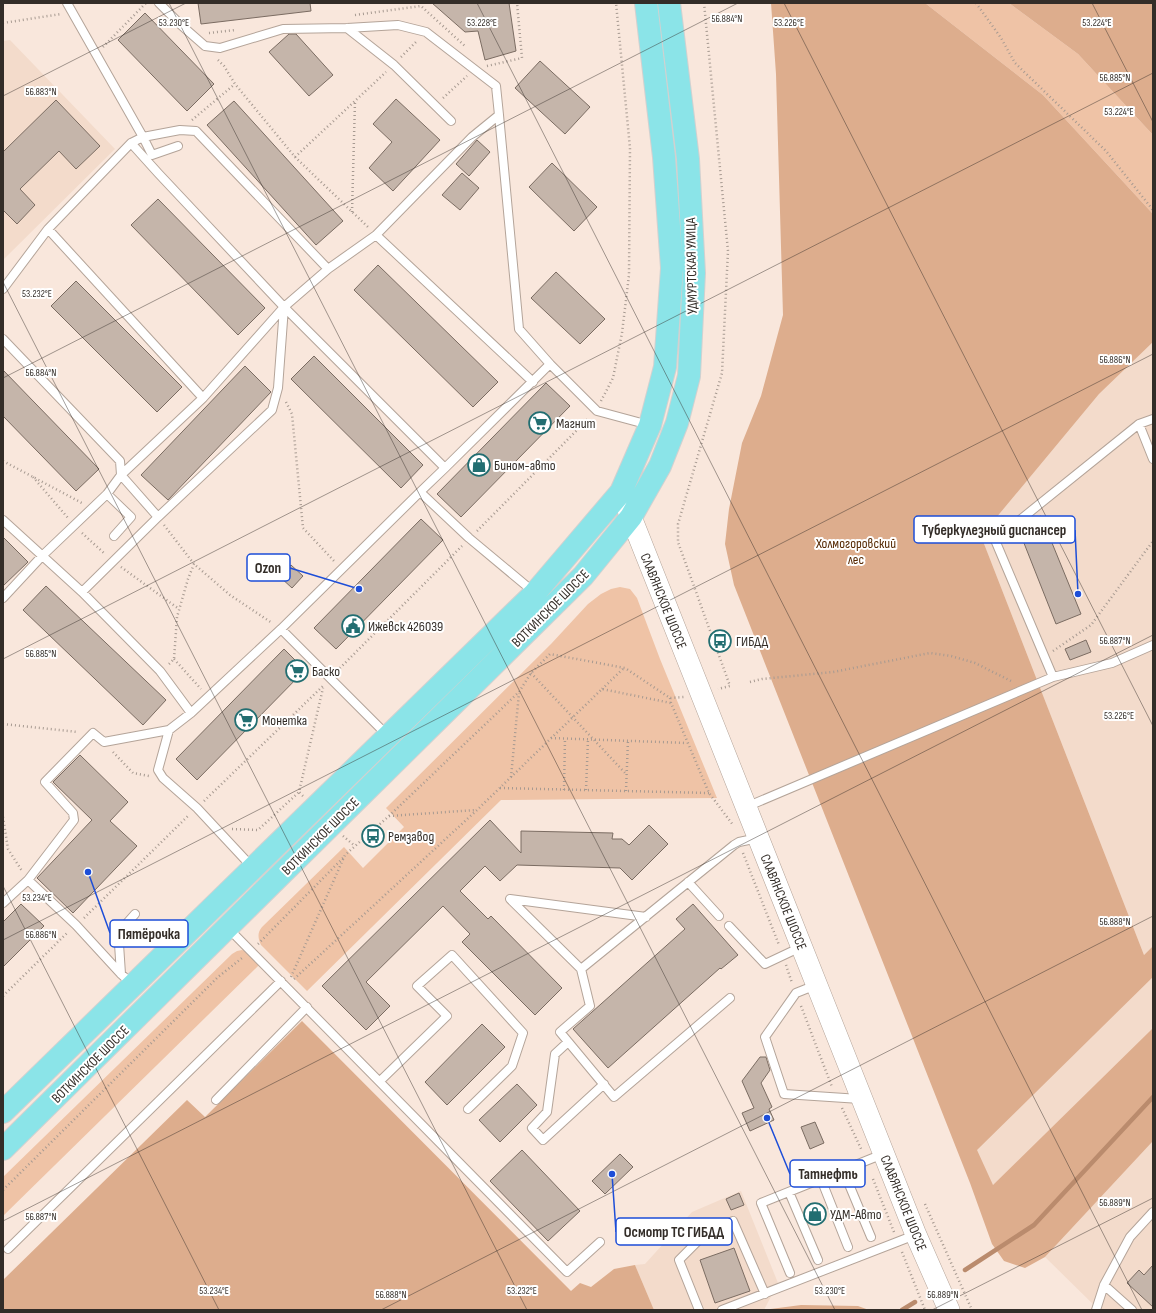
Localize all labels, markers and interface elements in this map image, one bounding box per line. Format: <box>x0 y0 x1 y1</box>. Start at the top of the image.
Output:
text: 56.884°N <box>712 13 742 25</box>
text: 53.230°E <box>159 17 189 29</box>
text: 53.228°E <box>467 17 497 29</box>
text: 53.226°E <box>774 17 804 29</box>
text: 53.224°E <box>1082 17 1112 29</box>
text: 56.885°N <box>1100 72 1130 84</box>
text: 56.883°N <box>25 86 57 98</box>
text: 53.224°E <box>1104 106 1134 118</box>
street label: УДМУРТСКАЯ УЛИЦА <box>682 216 701 315</box>
text: 53.232°E <box>22 288 52 300</box>
text: 56.886°N <box>1099 354 1131 366</box>
text: 56.884°N <box>26 367 56 379</box>
supermarket icon: Магнит <box>527 410 553 436</box>
place label: Магнит <box>556 415 596 432</box>
shop icon: Бином-авто <box>466 452 492 478</box>
place label: Бином-авто <box>494 457 556 474</box>
callout: Туберкулезный диспансер <box>914 516 1075 543</box>
text: Туберкулезный диспансер <box>922 521 1066 540</box>
park label: Холмогоровский лес <box>815 535 896 568</box>
street label: СЛАВЯНСКОЕ ШОССЕ <box>637 551 691 652</box>
callout: Ozon <box>247 554 290 581</box>
text: Ozon <box>255 559 281 578</box>
street label: ВОТКИНСКОЕ ШОССЕ <box>508 566 593 651</box>
public building icon: Ижевск 426039 <box>340 613 366 639</box>
place label: Ижевск 426039 <box>368 618 443 635</box>
bus stop icon: ГИБДД <box>707 628 733 654</box>
place label: ГИБДД <box>736 633 768 650</box>
text: 56.887°N <box>1099 635 1131 647</box>
text: 56.885°N <box>26 648 56 660</box>
supermarket icon: Баско <box>284 658 310 684</box>
place label: Баско <box>312 663 340 680</box>
supermarket icon: Монетка <box>233 707 259 733</box>
text: 53.226°E <box>1104 710 1134 722</box>
place label: Монетка <box>262 712 307 729</box>
street label: ВОТКИНСКОЕ ШОССЕ <box>278 794 363 879</box>
bus stop icon: Ремзавод <box>360 823 386 849</box>
place label: Ремзавод <box>388 828 434 845</box>
street label: СЛАВЯНСКОЕ ШОССЕ <box>757 852 811 953</box>
text: 53.234°E <box>22 892 52 904</box>
text: 56.888°N <box>1099 916 1131 928</box>
callout: Пятёрочка <box>110 920 188 947</box>
text: Пятёрочка <box>118 925 180 944</box>
text: 56.886°N <box>25 929 57 941</box>
street label: ВОТКИНСКОЕ ШОССЕ <box>48 1022 133 1107</box>
street label: СЛАВЯНСКОЕ ШОССЕ <box>877 1153 931 1254</box>
callout: Татнефть <box>790 1160 865 1187</box>
text: Татнефть <box>798 1165 858 1184</box>
text: 56.889°N <box>1099 1197 1131 1209</box>
shop icon: УДМ-Авто <box>802 1201 828 1227</box>
place label: УДМ-Авто <box>830 1206 882 1223</box>
text: 56.887°N <box>25 1211 57 1223</box>
callout: Осмотр ТС ГИБДД <box>616 1218 732 1245</box>
text: Осмотр ТС ГИБДД <box>624 1223 724 1242</box>
text: 53.234°E <box>199 1285 229 1297</box>
text: 53.232°E <box>507 1285 537 1297</box>
text: 53.230°E <box>815 1285 845 1297</box>
text: 56.888°N <box>375 1289 407 1301</box>
text: 56.889°N <box>927 1289 959 1301</box>

